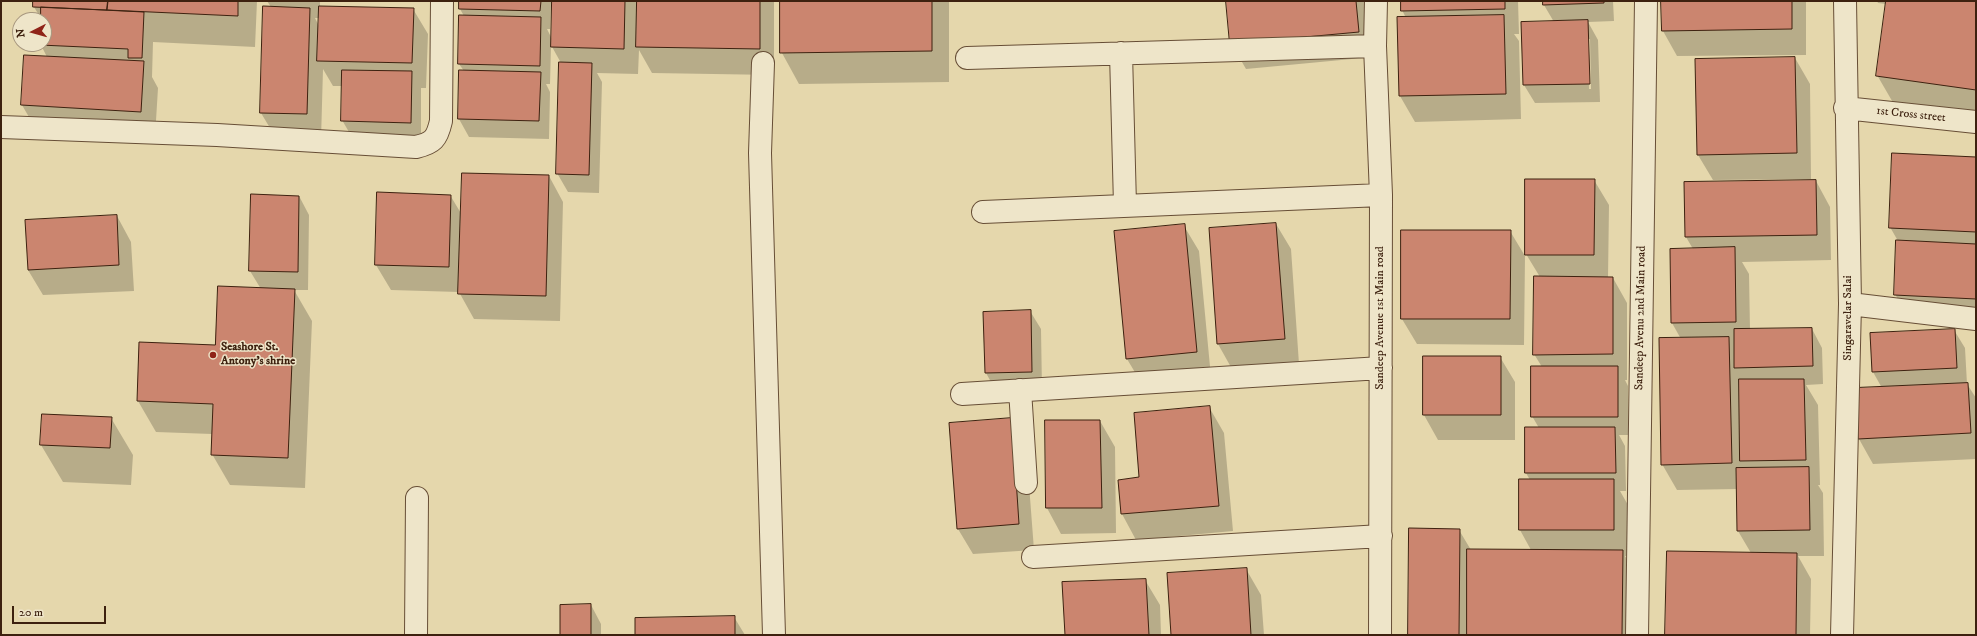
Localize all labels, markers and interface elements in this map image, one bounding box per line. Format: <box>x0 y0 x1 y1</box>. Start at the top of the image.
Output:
north arrow <box>12 12 52 52</box>
text: N <box>14 28 28 38</box>
street label: 1st Cross street <box>1876 104 1946 126</box>
street label: Sandeep Avenue 1st Main road <box>1374 246 1388 390</box>
street label: Sandeep Avenu 2nd Main road <box>1633 246 1649 390</box>
street label: Singaravelar Salai <box>1842 275 1856 361</box>
place label: Seashore St. Antony's shrine <box>221 341 295 369</box>
marker: Seashore St. Antony's shrine <box>208 350 218 360</box>
scale bar <box>14 598 108 624</box>
text: 20 m <box>19 605 43 620</box>

